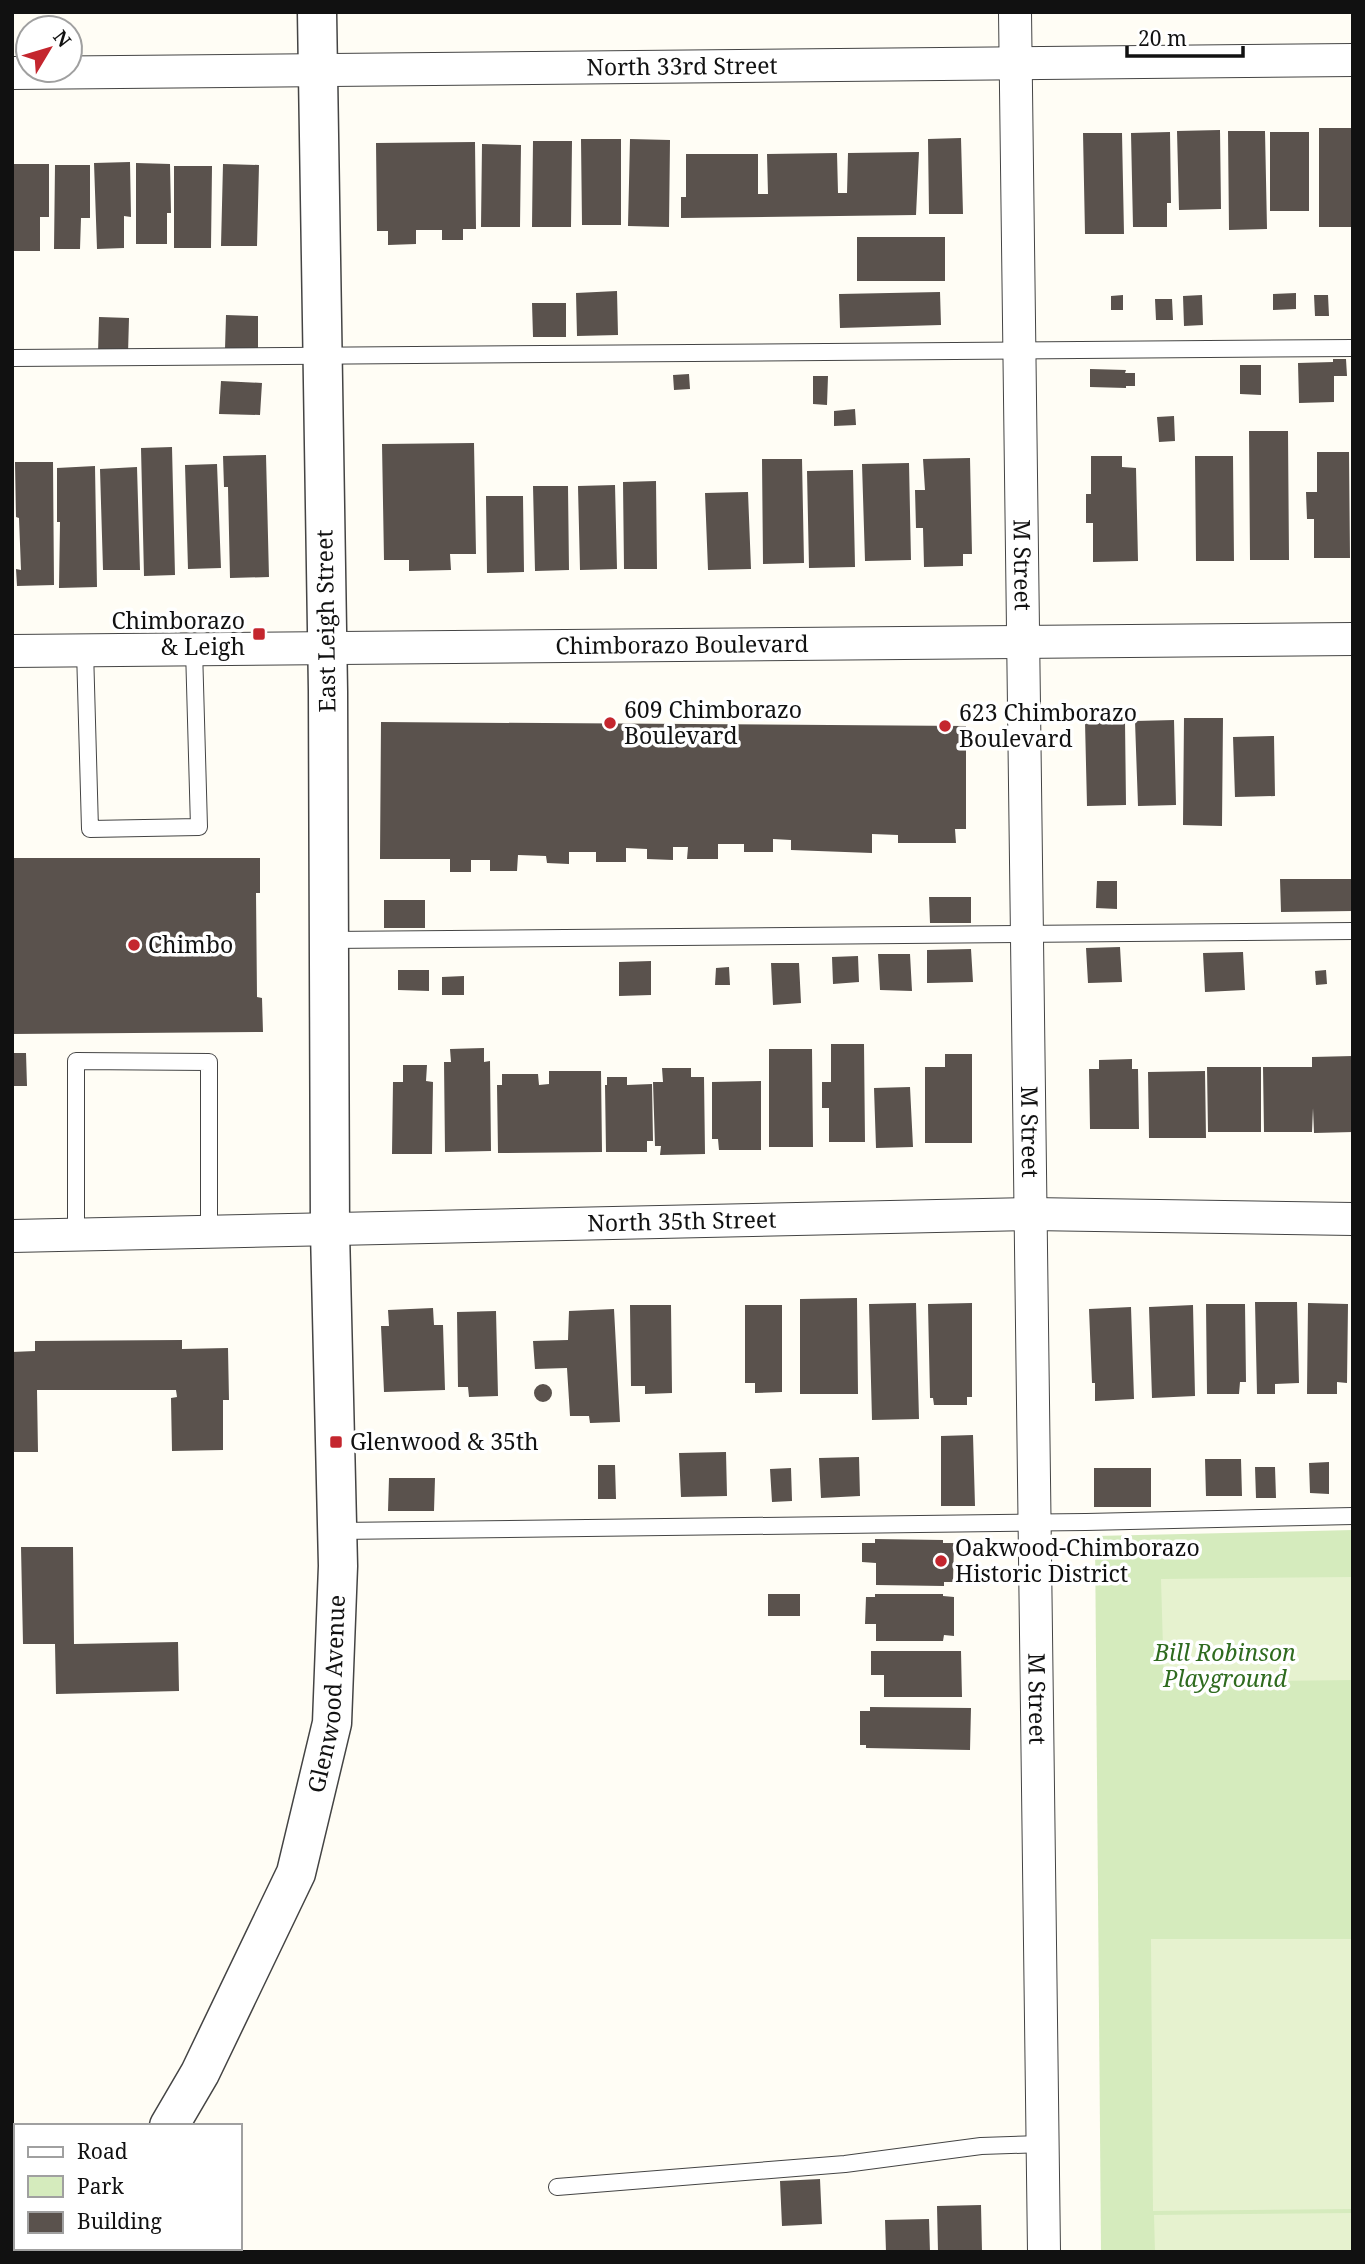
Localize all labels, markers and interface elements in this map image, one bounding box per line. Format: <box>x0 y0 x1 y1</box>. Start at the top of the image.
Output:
north arrow <box>14 14 84 84</box>
scale bar <box>1127 14 1242 58</box>
text: 20 m <box>1138 24 1187 52</box>
text: N <box>48 25 77 52</box>
street label: North 33rd Street <box>586 49 778 82</box>
street label: M Street <box>1007 519 1040 611</box>
street label: East Leigh Street <box>307 529 343 713</box>
place label: Chimborazo & Leigh <box>111 604 245 662</box>
marker: Chimborazo & Leigh <box>251 626 267 642</box>
street label: Chimborazo Boulevard <box>555 627 809 661</box>
place label: 609 Chimborazo Boulevard <box>624 693 802 751</box>
place label: 623 Chimborazo Boulevard <box>959 696 1137 754</box>
marker: 609 Chimborazo Boulevard <box>602 715 618 731</box>
marker: 623 Chimborazo Boulevard <box>937 718 953 734</box>
place label: Chimbo <box>148 928 233 960</box>
marker: Chimbo <box>126 937 142 953</box>
street label: M Street <box>1014 1086 1047 1178</box>
street label: North 35th Street <box>587 1203 777 1239</box>
place label: Glenwood & 35th <box>350 1425 539 1457</box>
marker: Glenwood & 35th <box>328 1434 344 1450</box>
place label: Oakwood-Chimborazo Historic District <box>955 1531 1200 1589</box>
marker: Oakwood-Chimborazo Historic District <box>933 1553 949 1569</box>
street label: Glenwood Avenue <box>299 1594 352 1796</box>
park label: Bill Robinson Playground <box>1153 1636 1296 1694</box>
street label: M Street <box>1021 1653 1054 1745</box>
legend <box>14 2124 242 2250</box>
text: Road <box>77 2137 128 2165</box>
text: Park <box>77 2172 124 2200</box>
text: Building <box>77 2207 162 2235</box>

